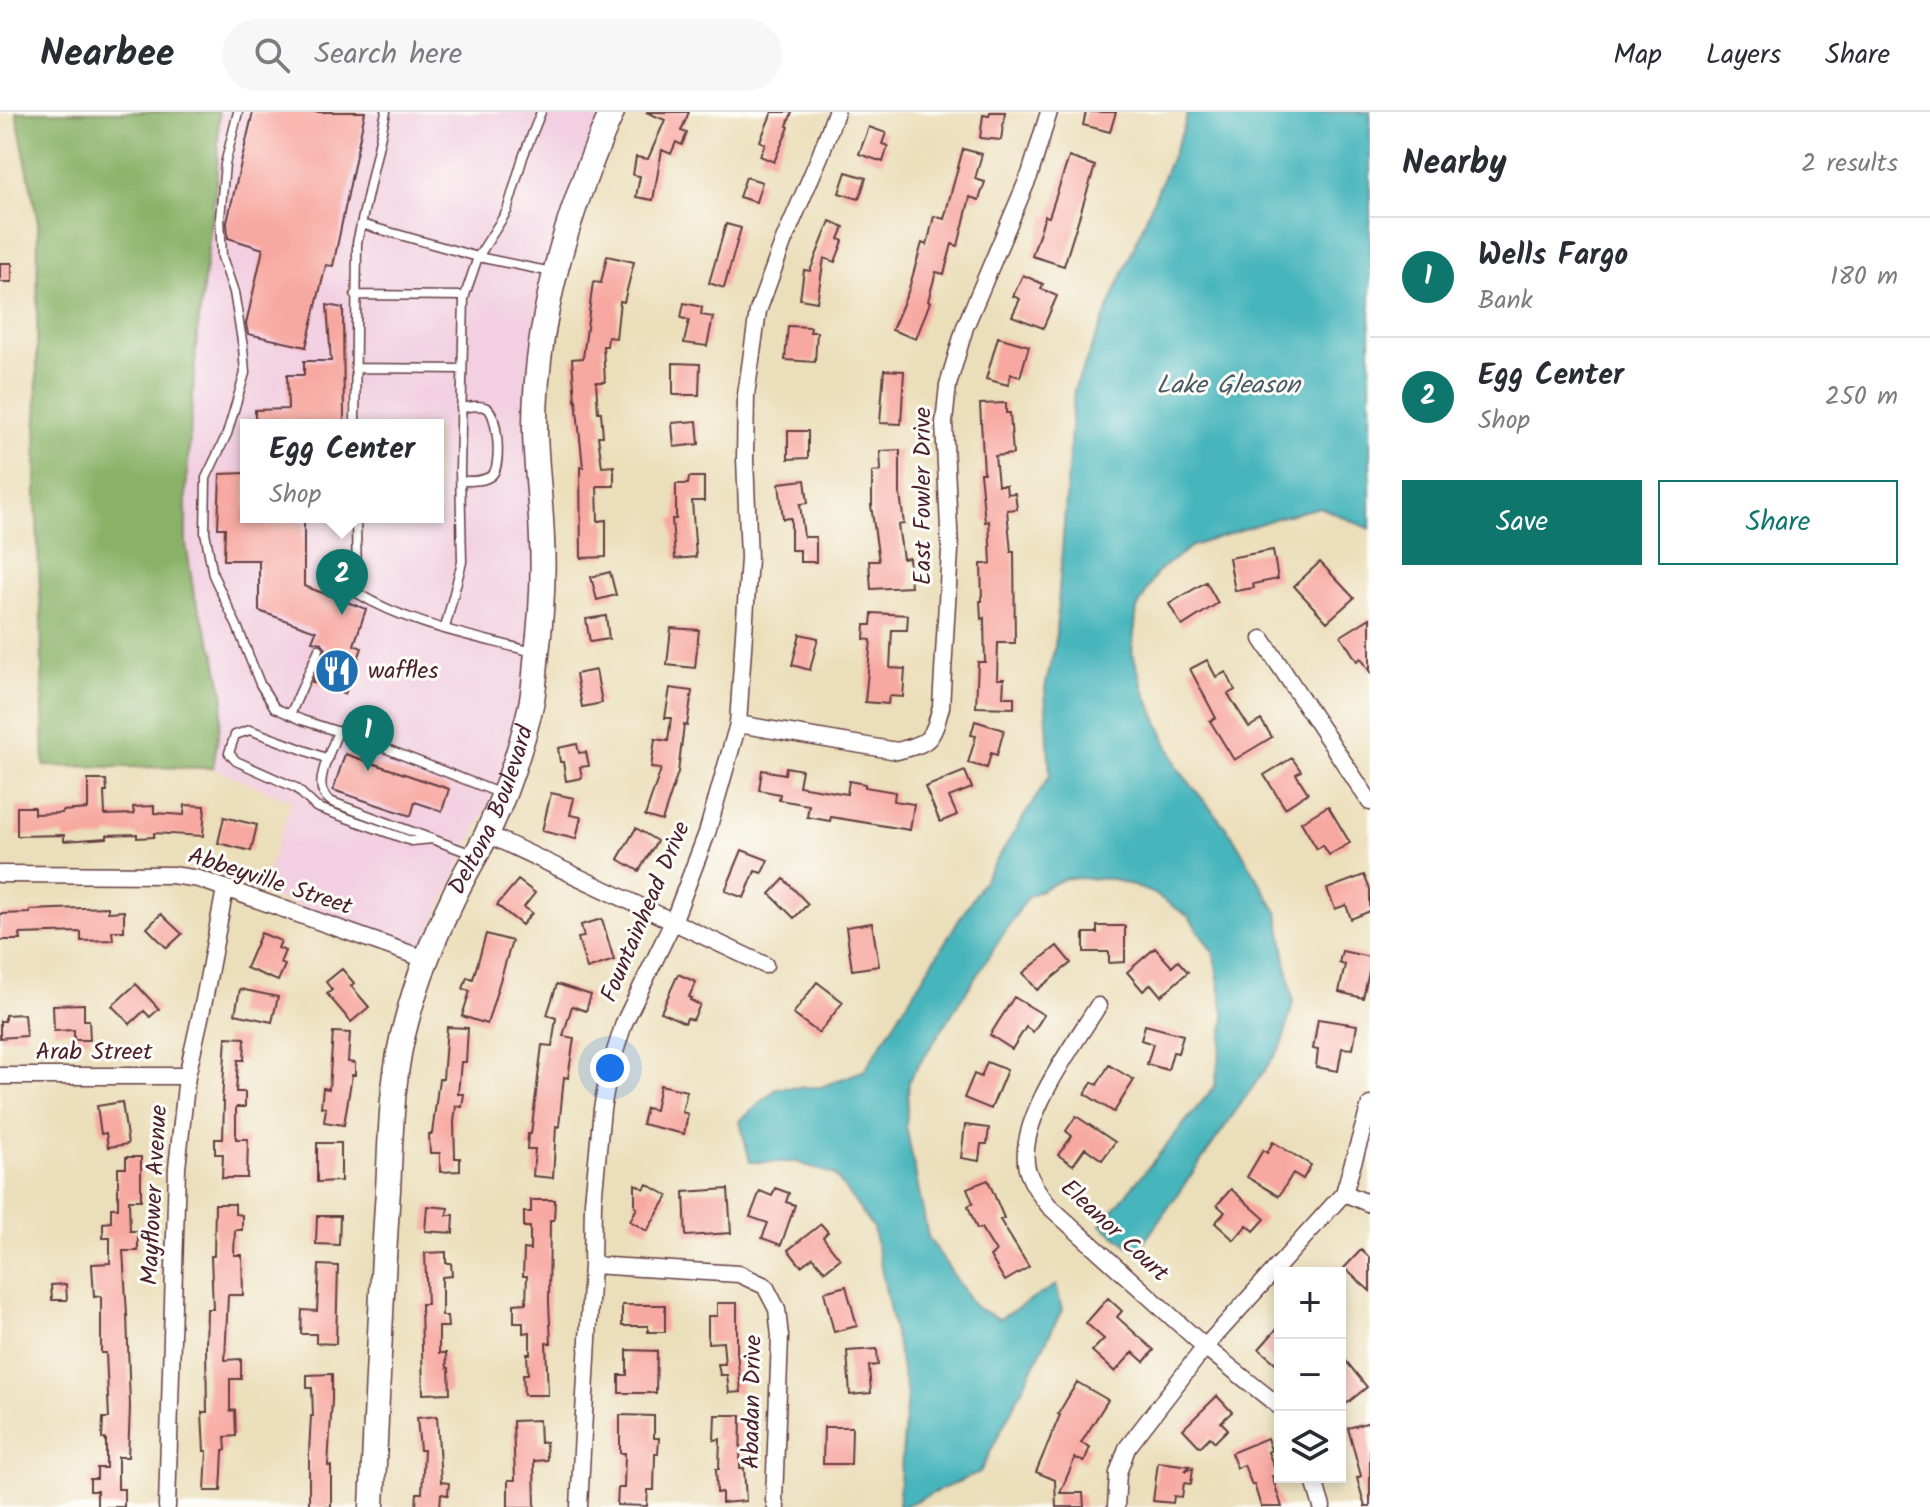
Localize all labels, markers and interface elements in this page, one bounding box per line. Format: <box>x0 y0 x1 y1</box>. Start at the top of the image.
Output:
search box <box>222 19 782 91</box>
text: Nearbee <box>40 25 174 85</box>
text: Search here <box>314 31 462 79</box>
icon: search <box>250 33 294 77</box>
text: Map <box>1613 33 1662 78</box>
text: Layers <box>1706 33 1781 78</box>
text: Share <box>1825 33 1890 78</box>
text: Nearby <box>1402 137 1507 191</box>
text: 2 results <box>1801 143 1898 185</box>
text: Wells Fargo <box>1478 232 1628 280</box>
text: 1 <box>1424 256 1432 298</box>
text: 180 m <box>1830 256 1898 298</box>
text: Bank <box>1478 280 1533 322</box>
text: Egg Center <box>1478 352 1624 400</box>
water label: Lake Gleason <box>1156 365 1302 407</box>
text: 2 <box>1420 376 1436 418</box>
text: 250 m <box>1825 376 1898 418</box>
text: Shop <box>1478 400 1530 442</box>
street label: East Fowler Drive <box>904 407 943 585</box>
popup <box>240 419 444 523</box>
text: Egg Center <box>269 426 415 474</box>
text: Shop <box>269 474 321 516</box>
button: Save <box>1402 480 1642 565</box>
button: Share <box>1658 480 1898 565</box>
pin: 2 <box>316 549 368 615</box>
restaurant icon: waffles <box>313 647 361 695</box>
place label: waffles <box>368 652 439 691</box>
pin: 1 <box>342 705 394 771</box>
street label: Deltona Boulevard <box>438 720 545 902</box>
street label: Fountainhead Drive <box>590 815 702 1009</box>
street label: Abbeyville Street <box>183 837 358 927</box>
street label: Arab Street <box>36 1033 153 1072</box>
your location <box>590 1048 630 1088</box>
street label: Mayflower Avenue <box>131 1104 179 1286</box>
street label: Eleanor Court <box>1051 1170 1178 1293</box>
map controls <box>1274 1267 1346 1483</box>
button: + <box>1274 1267 1346 1339</box>
street label: Abadan Drive <box>732 1334 774 1469</box>
button: − <box>1274 1339 1346 1411</box>
button: layers <box>1274 1411 1346 1483</box>

